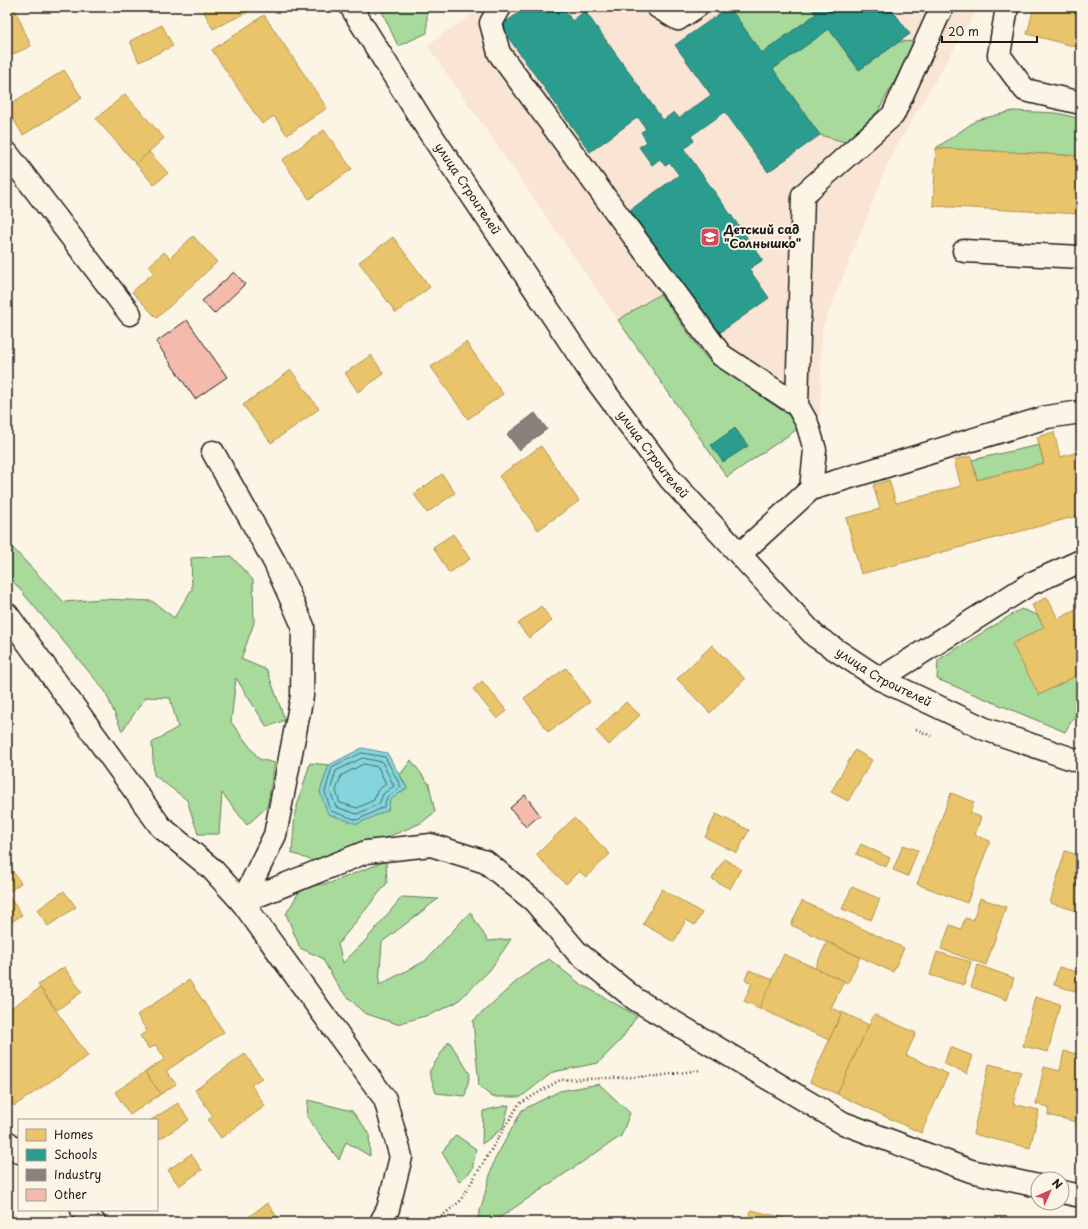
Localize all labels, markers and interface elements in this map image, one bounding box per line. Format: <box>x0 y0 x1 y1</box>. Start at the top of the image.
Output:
scale bar <box>942 18 1037 44</box>
text: 20 m <box>948 22 979 40</box>
street label: улица Строителей <box>431 139 506 238</box>
place label: Детский сад "Солнышко" <box>723 220 801 252</box>
school or university icon: Детский сад "Солнышко" <box>699 226 721 248</box>
street label: улица Строителей <box>614 406 693 502</box>
street label: улица Строителей <box>833 642 935 710</box>
legend <box>18 1119 158 1211</box>
text: Homes <box>54 1125 93 1143</box>
text: Schools <box>54 1145 98 1163</box>
text: Industry <box>54 1165 102 1183</box>
north arrow <box>1030 1171 1070 1211</box>
text: N <box>1048 1174 1067 1193</box>
text: Other <box>54 1185 87 1203</box>

